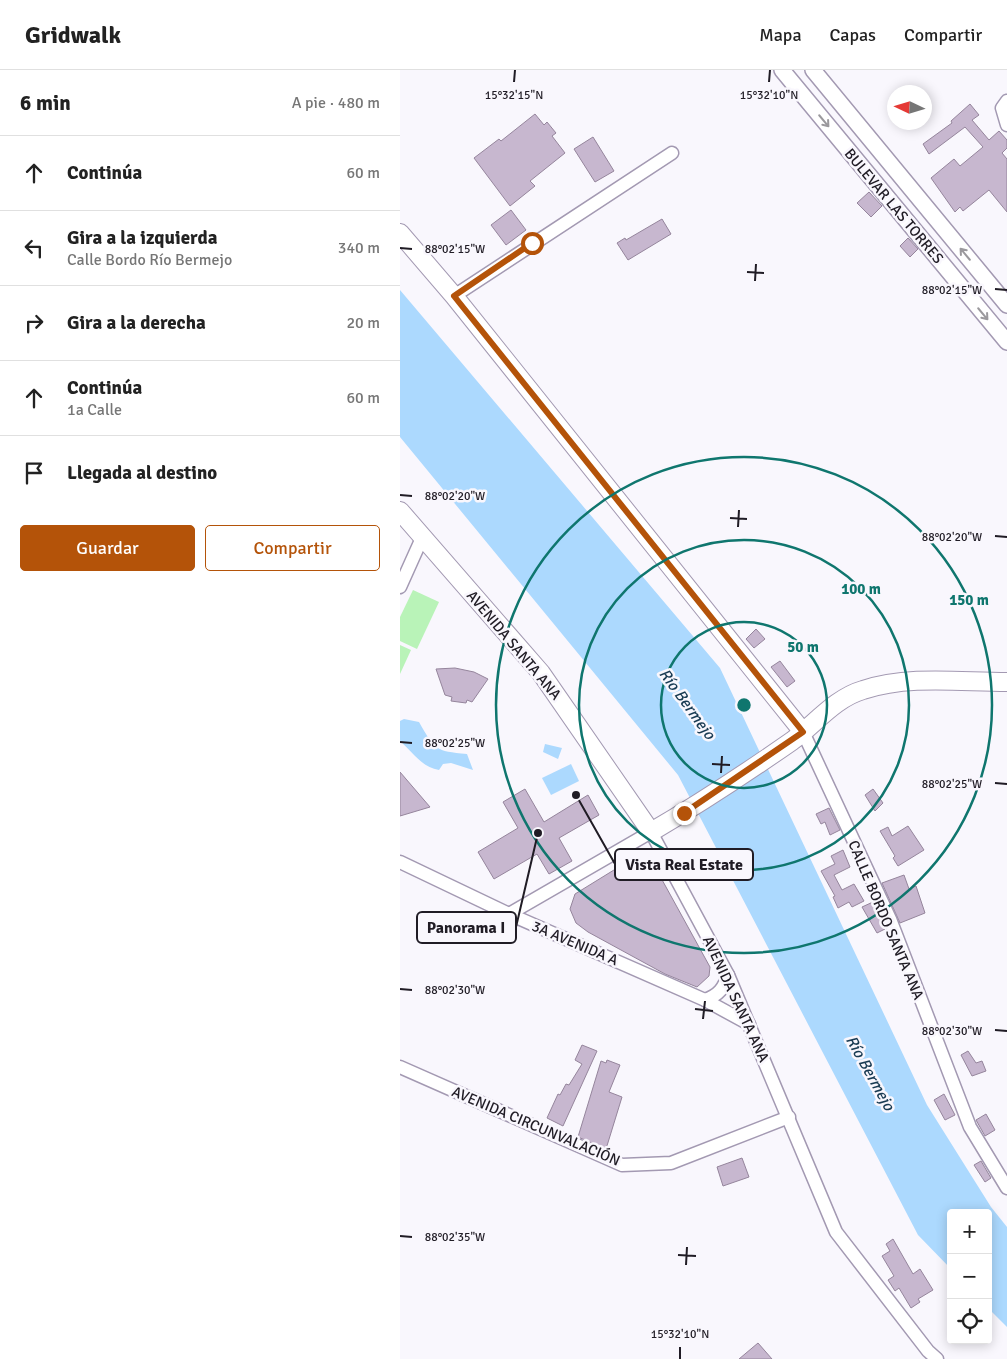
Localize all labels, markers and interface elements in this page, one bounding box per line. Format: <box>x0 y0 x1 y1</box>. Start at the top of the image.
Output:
text: Gridwalk <box>25 20 121 50</box>
text: Mapa <box>759 24 802 46</box>
text: Capas <box>830 24 876 46</box>
text: Compartir <box>904 24 982 46</box>
north arrow <box>887 85 932 130</box>
text: 15°32'15"N <box>485 88 543 103</box>
text: 15°32'10"N <box>740 88 798 103</box>
text: 6 min <box>20 90 71 116</box>
text: A pie · 480 m <box>292 93 380 113</box>
one-way arrow <box>818 114 829 127</box>
street label: BULEVAR LAS TORRES <box>841 145 947 267</box>
icon: ahead <box>20 159 48 187</box>
text: Continúa <box>67 161 142 185</box>
text: 60 m <box>346 163 380 183</box>
text: Gira a la izquierda <box>67 226 217 250</box>
route start <box>521 232 544 255</box>
icon: left <box>20 234 48 262</box>
text: 340 m <box>338 238 380 258</box>
text: 88°02'15"W <box>425 242 485 257</box>
one-way arrow <box>959 248 970 261</box>
text: Calle Bordo Río Bermejo <box>67 250 232 270</box>
text: 88°02'15"W <box>922 283 982 298</box>
one-way arrow <box>978 307 989 320</box>
icon: right <box>20 309 48 337</box>
text: Gira a la derecha <box>67 311 206 335</box>
text: 20 m <box>346 313 380 333</box>
text: Continúa <box>67 376 142 400</box>
icon: ahead <box>20 384 48 412</box>
text: 60 m <box>346 388 380 408</box>
text: 1a Calle <box>67 400 122 420</box>
icon: arrive <box>20 459 48 487</box>
text: Llegada al destino <box>67 461 217 485</box>
text: 88°02'20"W <box>425 489 485 504</box>
button: Guardar <box>20 525 195 571</box>
button: Compartir <box>205 525 380 571</box>
text: 88°02'20"W <box>922 530 982 545</box>
text: 100 m <box>841 580 881 598</box>
street label: AVENIDA SANTA ANA <box>463 587 565 703</box>
text: 150 m <box>949 591 989 609</box>
text: 50 m <box>787 638 819 656</box>
water label: Río Bermejo <box>655 665 720 744</box>
centre of rings <box>735 696 753 714</box>
text: 88°02'25"W <box>425 736 485 751</box>
text: 88°02'25"W <box>922 777 982 792</box>
route end <box>673 802 696 825</box>
street label: CALLE BORDO SANTA ANA <box>844 838 928 1002</box>
callout: Vista Real Estate <box>615 849 753 880</box>
text: Vista Real Estate <box>625 855 743 875</box>
callout: Panorama I <box>417 912 516 943</box>
street label: 3A AVENIDA A <box>529 917 621 969</box>
text: Panorama I <box>427 918 505 938</box>
street label: AVENIDA SANTA ANA <box>699 933 773 1065</box>
text: 88°02'30"W <box>425 983 485 998</box>
text: 88°02'30"W <box>922 1024 982 1039</box>
water label: Río Bermejo <box>841 1032 899 1115</box>
street label: AVENIDA CIRCUNVALACIÓN <box>449 1081 623 1170</box>
map controls <box>947 1209 992 1344</box>
button: + <box>947 1209 992 1254</box>
text: 88°02'35"W <box>425 1230 485 1245</box>
button: − <box>947 1254 992 1299</box>
button: locate <box>947 1299 992 1344</box>
text: 15°32'10"N <box>651 1327 709 1342</box>

